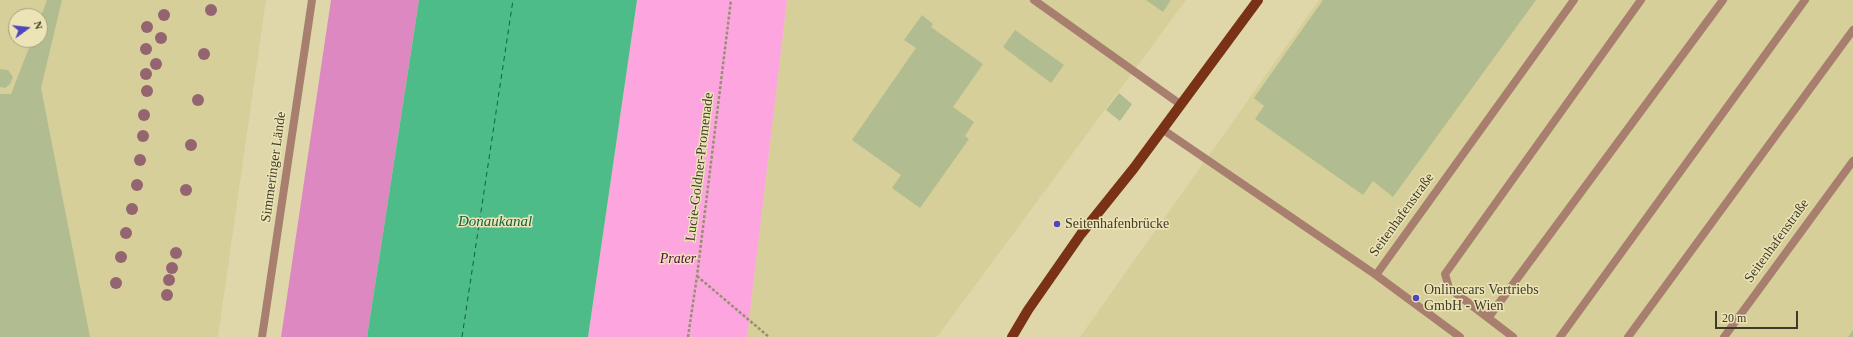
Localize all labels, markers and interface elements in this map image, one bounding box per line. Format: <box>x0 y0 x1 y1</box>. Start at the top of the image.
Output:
north arrow <box>8 8 48 48</box>
text: N <box>32 20 45 31</box>
street label: Lucie-Goldner-Promenade <box>683 92 717 242</box>
street label: Simmeringer Lände <box>258 111 290 223</box>
street label: Seitenhafenstraße <box>1366 170 1438 260</box>
street label: Seitenhafenstraße <box>1741 196 1813 286</box>
water label: Donaukanal <box>458 213 532 231</box>
place label: Seitenhafenbrücke <box>1065 216 1169 232</box>
marker: Seitenhafenbrücke <box>1052 219 1062 229</box>
park label: Prater <box>660 251 696 267</box>
place label: Onlinecars Vertriebs GmbH - Wien <box>1424 282 1539 314</box>
marker: Onlinecars Vertriebs GmbH - Wien <box>1411 293 1421 303</box>
scale bar <box>1717 303 1800 329</box>
text: 20 m <box>1722 311 1746 325</box>

